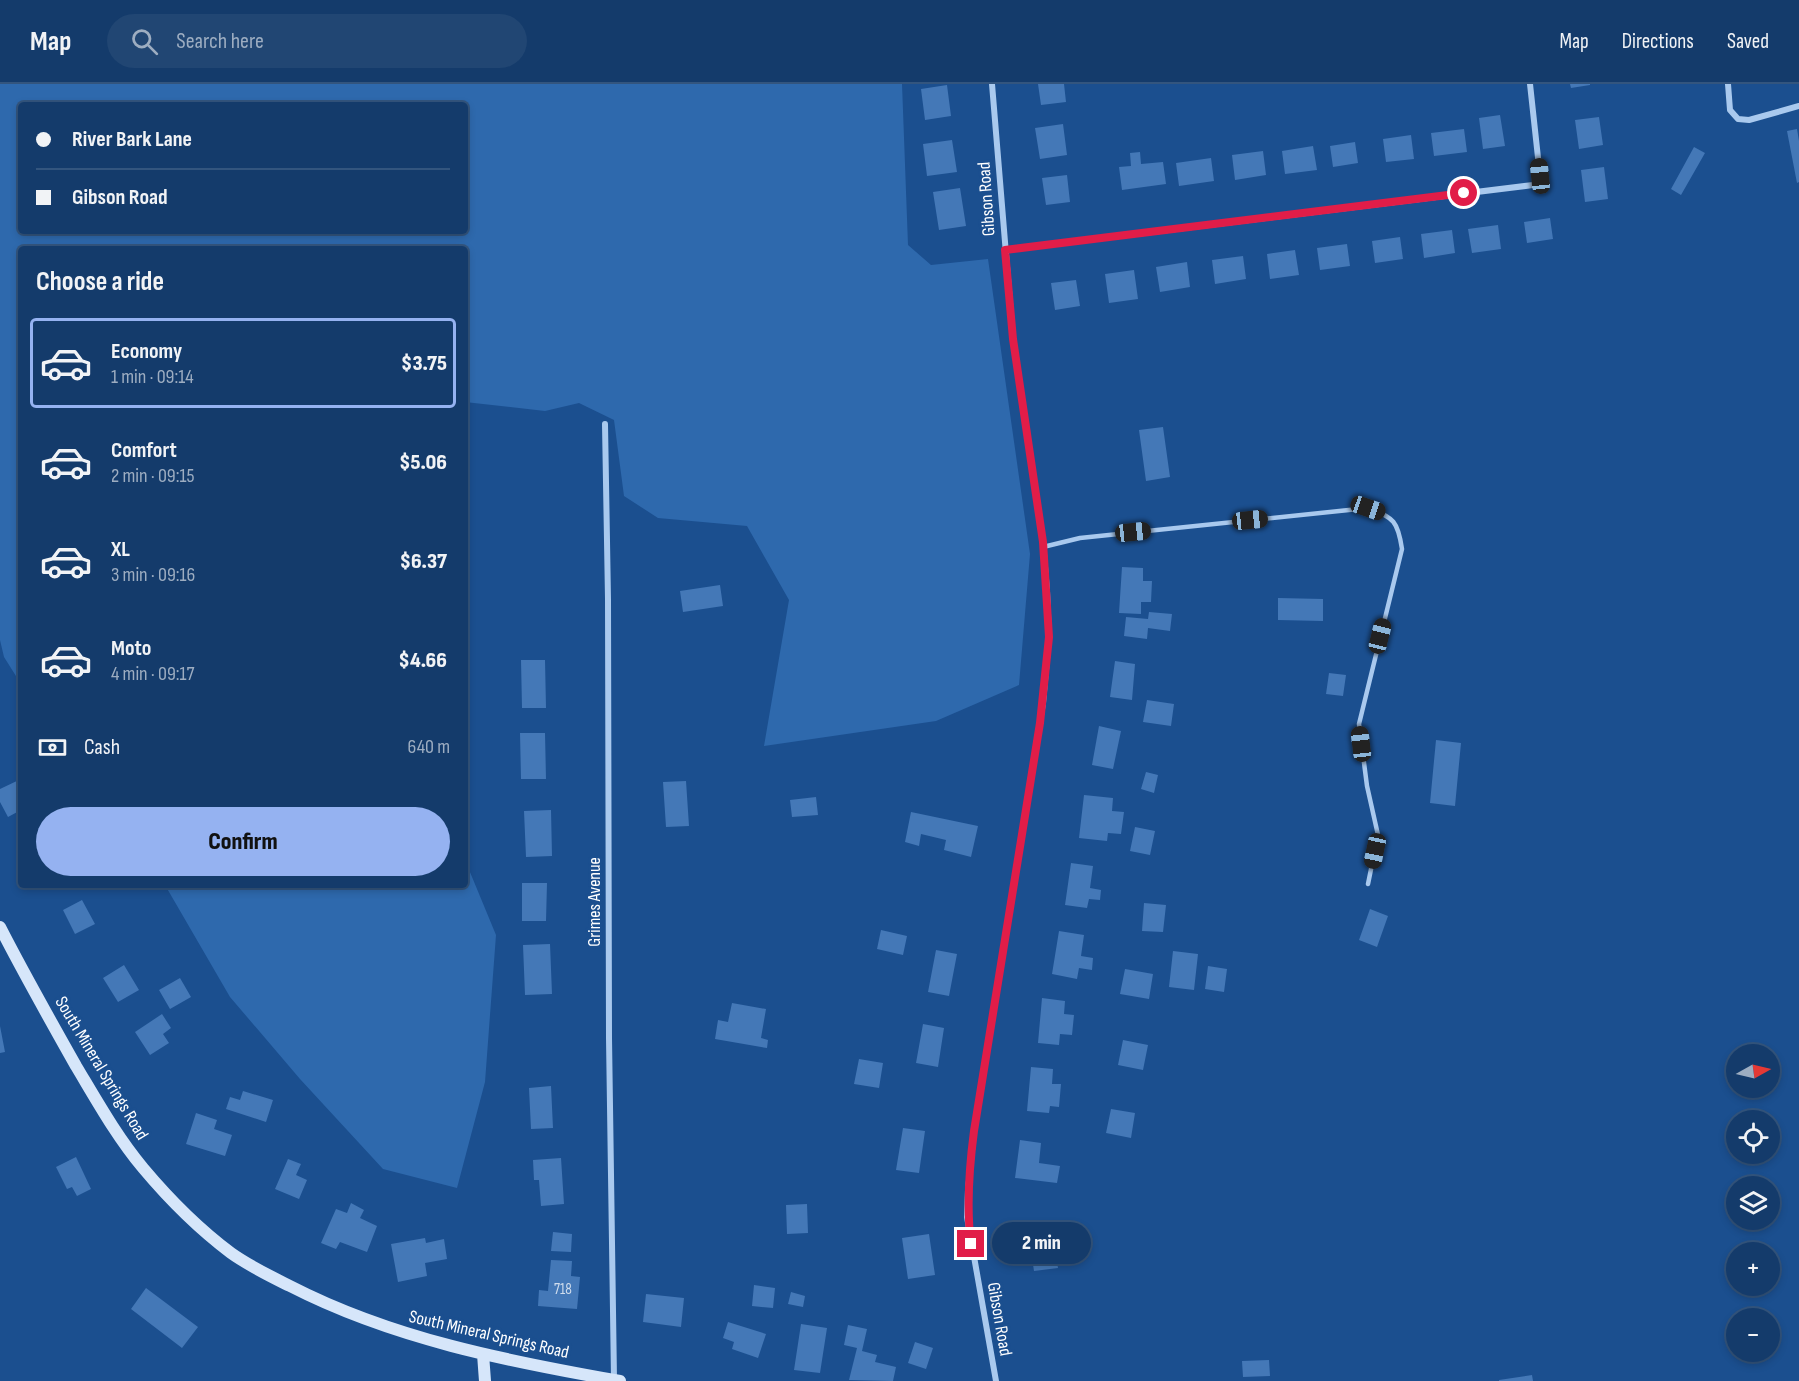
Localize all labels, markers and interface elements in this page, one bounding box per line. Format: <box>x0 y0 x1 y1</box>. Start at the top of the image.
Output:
search box <box>107 14 527 68</box>
text: Map <box>30 25 71 58</box>
icon: search <box>128 25 161 58</box>
text: Search here <box>176 28 264 55</box>
text: Map <box>1559 29 1589 54</box>
text: Directions <box>1622 29 1694 54</box>
text: Saved <box>1727 29 1769 54</box>
text: River Bark Lane <box>72 126 192 153</box>
car <box>1529 157 1551 195</box>
street label: Gibson Road <box>973 161 1000 237</box>
route start <box>1450 179 1477 206</box>
text: Gibson Road <box>72 184 168 211</box>
text: Choose a ride <box>36 266 164 298</box>
icon: car <box>39 336 93 390</box>
text: Economy <box>111 338 182 365</box>
text: $3.75 <box>401 350 447 377</box>
text: 1 min · 09:14 <box>111 365 194 389</box>
icon: car <box>39 435 93 489</box>
text: Comfort <box>111 437 177 464</box>
text: $5.06 <box>399 449 447 476</box>
text: 2 min · 09:15 <box>111 464 194 488</box>
car <box>1348 494 1388 522</box>
car <box>1231 509 1269 531</box>
car <box>1114 521 1152 543</box>
icon: car <box>39 534 93 588</box>
text: XL <box>111 536 130 563</box>
text: $6.37 <box>400 548 447 575</box>
text: 3 min · 09:16 <box>111 563 195 587</box>
car <box>1367 616 1393 656</box>
icon: car <box>39 633 93 687</box>
text: Moto <box>111 635 151 662</box>
text: $4.66 <box>399 647 447 674</box>
text: 4 min · 09:17 <box>111 662 195 686</box>
car <box>1350 725 1372 763</box>
icon: cash <box>36 731 69 764</box>
text: Cash <box>84 734 120 761</box>
text: 640 m <box>408 735 450 759</box>
button: Confirm <box>36 807 450 876</box>
car <box>1362 832 1388 870</box>
street label: Grimes Avenue <box>584 857 605 947</box>
street label: South Mineral Springs Road <box>50 993 153 1144</box>
north arrow <box>1726 1044 1780 1098</box>
map controls <box>1726 1044 1780 1362</box>
button: locate <box>1726 1110 1780 1164</box>
button: layers <box>1726 1176 1780 1230</box>
callout: 2 min <box>992 1223 1091 1265</box>
route end <box>957 1230 984 1257</box>
text: 2 min <box>1022 1231 1061 1255</box>
button: + <box>1726 1242 1780 1296</box>
house number: 718 <box>554 1280 572 1299</box>
street label: Gibson Road <box>983 1281 1016 1358</box>
street label: South Mineral Springs Road <box>407 1306 571 1363</box>
button: − <box>1726 1308 1780 1362</box>

